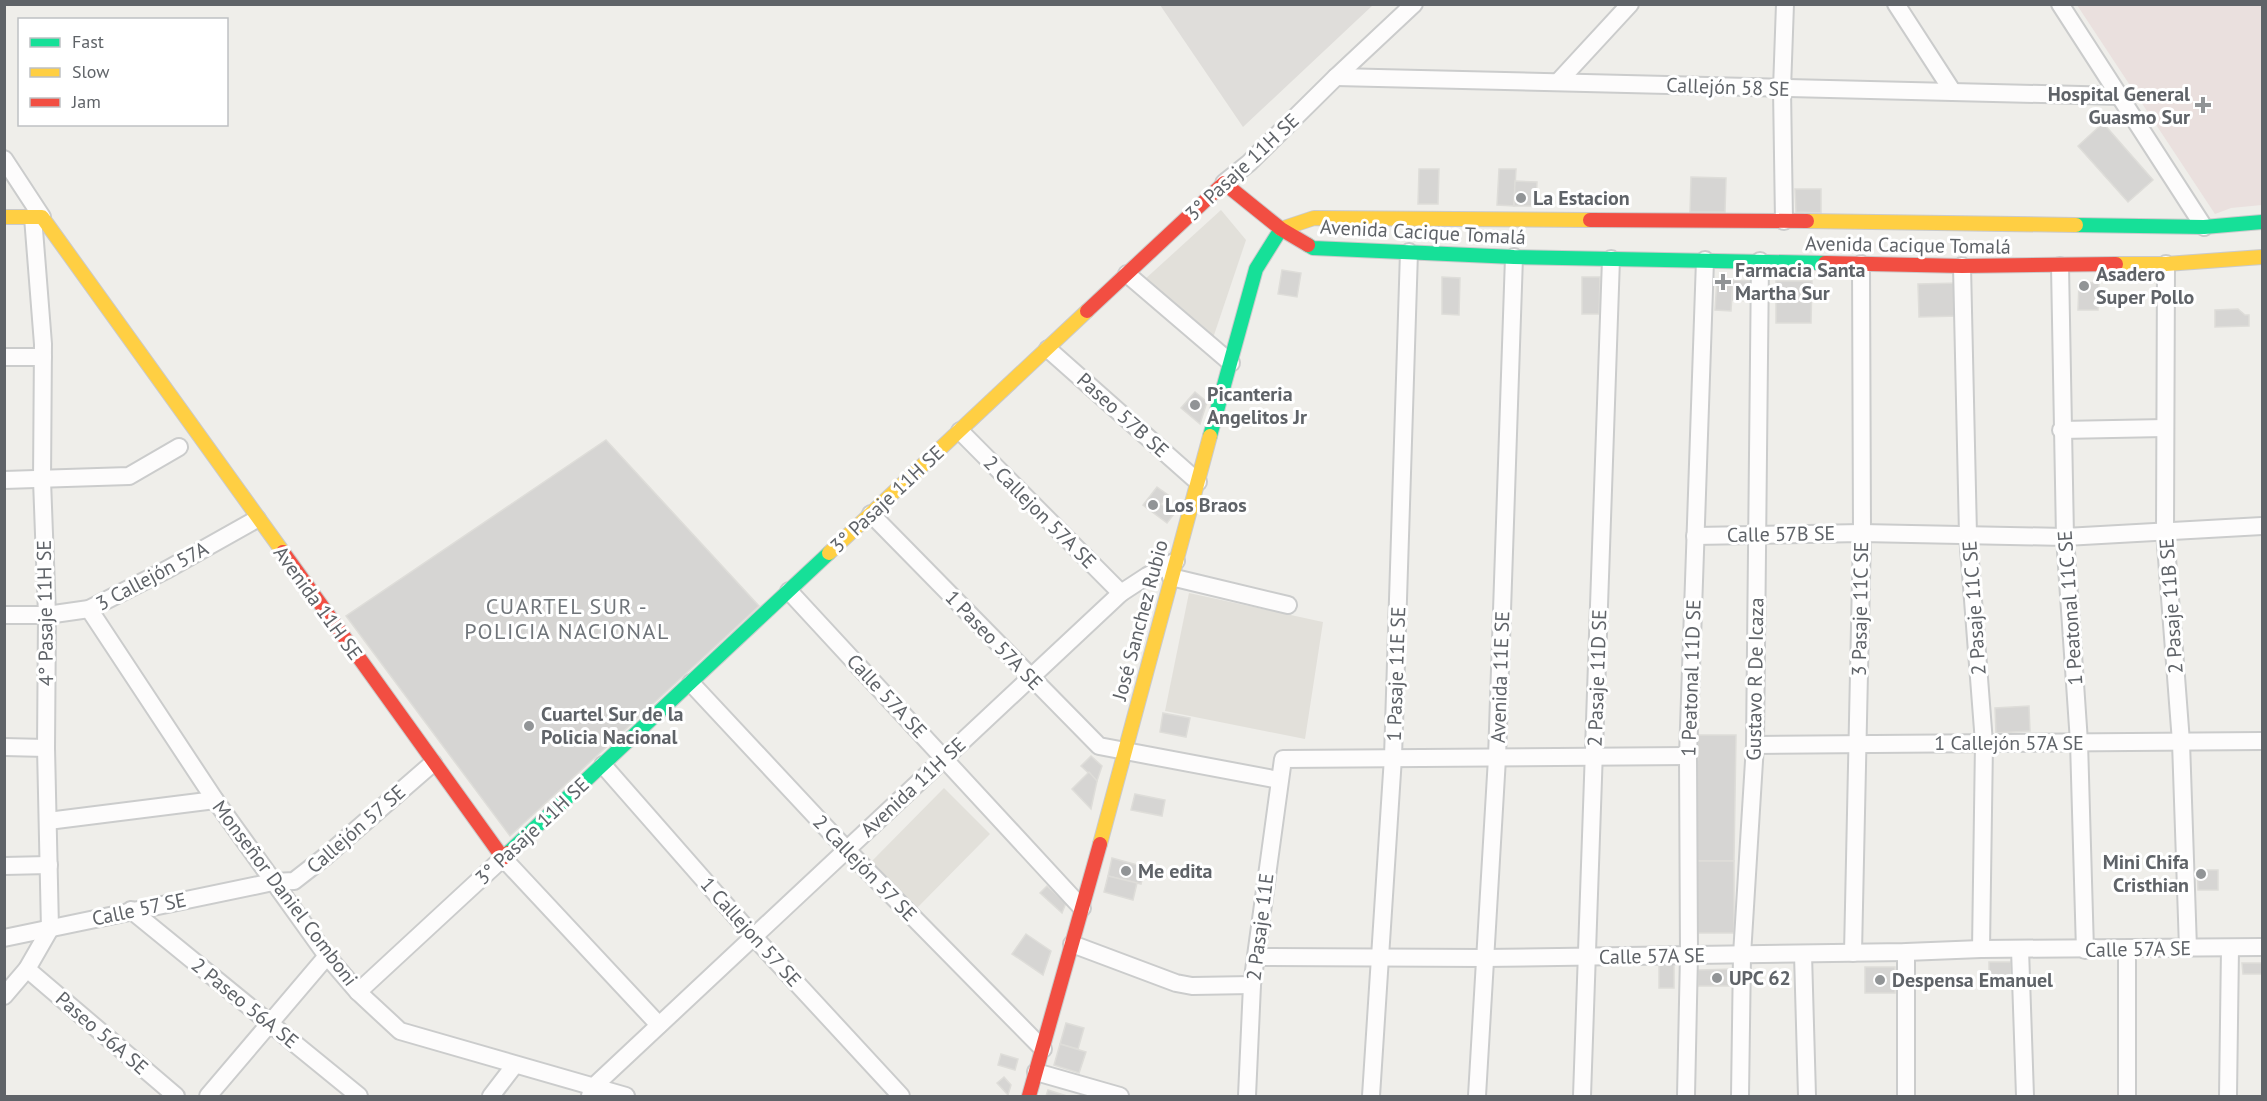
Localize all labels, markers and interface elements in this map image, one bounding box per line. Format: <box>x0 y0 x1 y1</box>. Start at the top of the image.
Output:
legend <box>18 18 228 126</box>
text: Fast <box>72 30 104 53</box>
text: Slow <box>72 60 110 83</box>
street label: Callejón 58 SE <box>1666 72 1790 102</box>
place label: Hospital General Guasmo Sur <box>2048 81 2190 130</box>
text: Jam <box>71 90 101 113</box>
marker: Hospital General Guasmo Sur <box>2194 96 2212 114</box>
street label: 3° Pasaje 11H SE <box>1180 108 1304 226</box>
place label: La Estacion <box>1533 185 1630 211</box>
marker: La Estacion <box>1514 191 1528 205</box>
street label: Avenida Cacique Tomalá <box>1320 214 1526 250</box>
street label: Avenida Cacique Tomalá <box>1805 230 2011 260</box>
place label: Farmacia Santa Martha Sur <box>1735 257 1866 306</box>
place label: Asadero Super Pollo <box>2096 261 2195 310</box>
marker: Farmacia Santa Martha Sur <box>1716 275 1730 289</box>
marker: Asadero Super Pollo <box>2077 279 2091 293</box>
street label: Paseo 57B SE <box>1072 367 1174 463</box>
place label: Picanteria Angelitos Jr <box>1207 381 1307 430</box>
marker: Picanteria Angelitos Jr <box>1188 398 1202 412</box>
street label: 3° Pasaje 11H SE <box>825 440 949 558</box>
street label: 2 Callejon 57A SE <box>978 450 1102 574</box>
place label: Los Braos <box>1165 492 1247 518</box>
marker: Los Braos <box>1146 498 1160 512</box>
street label: Calle 57B SE <box>1727 520 1835 548</box>
street label: 1 Peatonal 11C SE <box>2052 530 2088 686</box>
street label: 3 Callejón 57A <box>91 535 213 617</box>
street label: José Sanchez Rubio <box>1106 537 1174 704</box>
street label: 2 Pasaje 11B SE <box>2153 537 2189 675</box>
street label: 4° Pasaje 11H SE <box>31 540 59 686</box>
street label: 2 Pasaje 11C SE <box>1956 540 1992 676</box>
street label: Avenida 11H SE <box>268 541 368 665</box>
street label: 3 Pasaje 11C SE <box>1846 541 1874 677</box>
street label: 1 Paseo 57A SE <box>940 584 1048 696</box>
district label: CUARTEL SUR - POLICIA NACIONAL <box>464 592 670 645</box>
street label: Gustavo R De Icaza <box>1741 597 1769 761</box>
street label: 1 Peatonal 11D SE <box>1675 599 1707 757</box>
street label: 1 Pasaje 11E SE <box>1381 606 1411 742</box>
street label: 2 Pasaje 11D SE <box>1582 609 1612 747</box>
street label: Avenida 11E SE <box>1485 611 1515 743</box>
street label: Calle 57A SE <box>841 648 933 744</box>
place label: Cuartel Sur de la Policia Nacional <box>541 701 684 750</box>
marker: Cuartel Sur de la Policia Nacional <box>522 719 536 733</box>
street label: 1 Callejón 57A SE <box>1934 730 2084 756</box>
street label: Avenida 11H SE <box>855 732 971 842</box>
street label: 3° Pasaje 11H SE <box>470 772 594 890</box>
street label: Callejón 57 SE <box>301 779 411 879</box>
street label: Monseñor Daniel Comboni <box>207 795 363 991</box>
street label: 2 Callejón 57 SE <box>807 809 923 927</box>
place label: Mini Chifa Cristhian <box>2103 849 2189 898</box>
place label: Me edita <box>1138 858 1213 884</box>
marker: Me edita <box>1119 864 1133 878</box>
marker: Mini Chifa Cristhian <box>2194 867 2208 881</box>
street label: 1 Callejon 57 SE <box>695 872 807 992</box>
street label: 2 Pasaje 11E <box>1240 872 1280 982</box>
street label: Calle 57 SE <box>90 886 188 932</box>
street label: Calle 57A SE <box>2085 935 2191 963</box>
street label: Calle 57A SE <box>1599 942 1705 970</box>
street label: 2 Paseo 56A SE <box>186 952 304 1054</box>
place label: UPC 62 <box>1729 965 1791 991</box>
place label: Despensa Emanuel <box>1892 967 2053 993</box>
marker: UPC 62 <box>1710 971 1724 985</box>
marker: Despensa Emanuel <box>1873 973 1887 987</box>
street label: Paseo 56A SE <box>50 986 154 1080</box>

